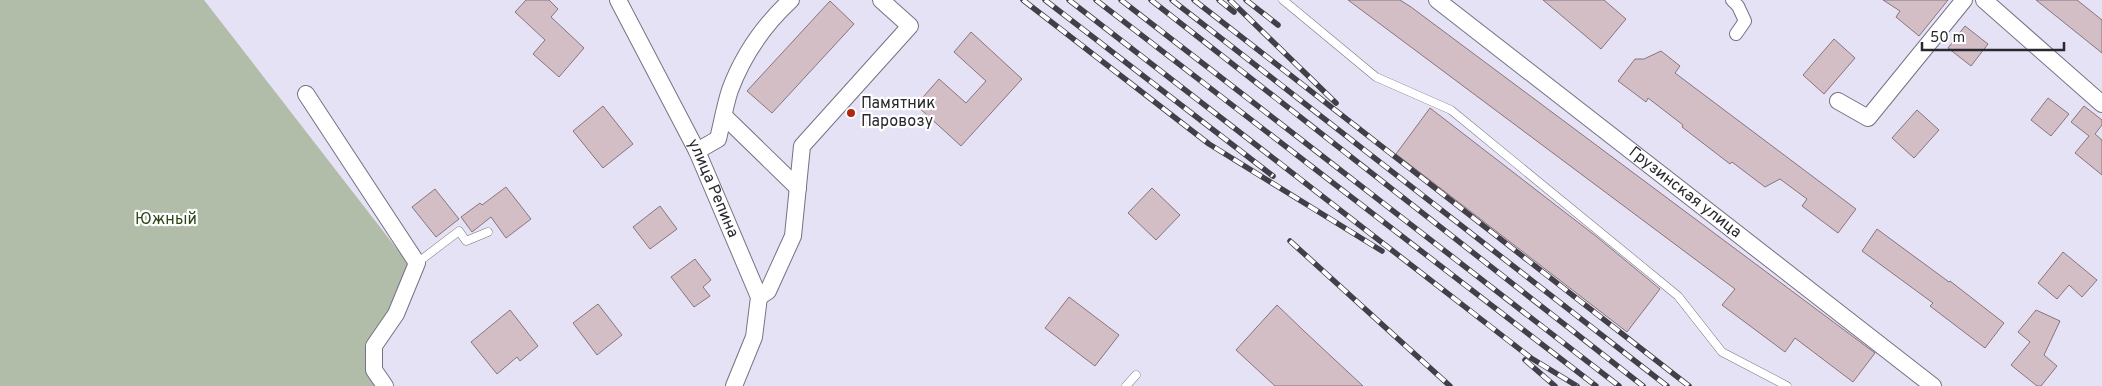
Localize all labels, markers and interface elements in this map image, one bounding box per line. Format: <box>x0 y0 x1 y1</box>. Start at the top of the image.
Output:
scale bar <box>1922 20 2064 52</box>
text: 50 m <box>1930 29 1965 48</box>
place label: Памятник Паровозу <box>861 94 935 132</box>
marker: Памятник Паровозу <box>845 107 857 119</box>
street label: улица Репина <box>682 136 743 241</box>
street label: Грузинская улица <box>1624 143 1745 243</box>
park label: Южный <box>135 210 197 230</box>

